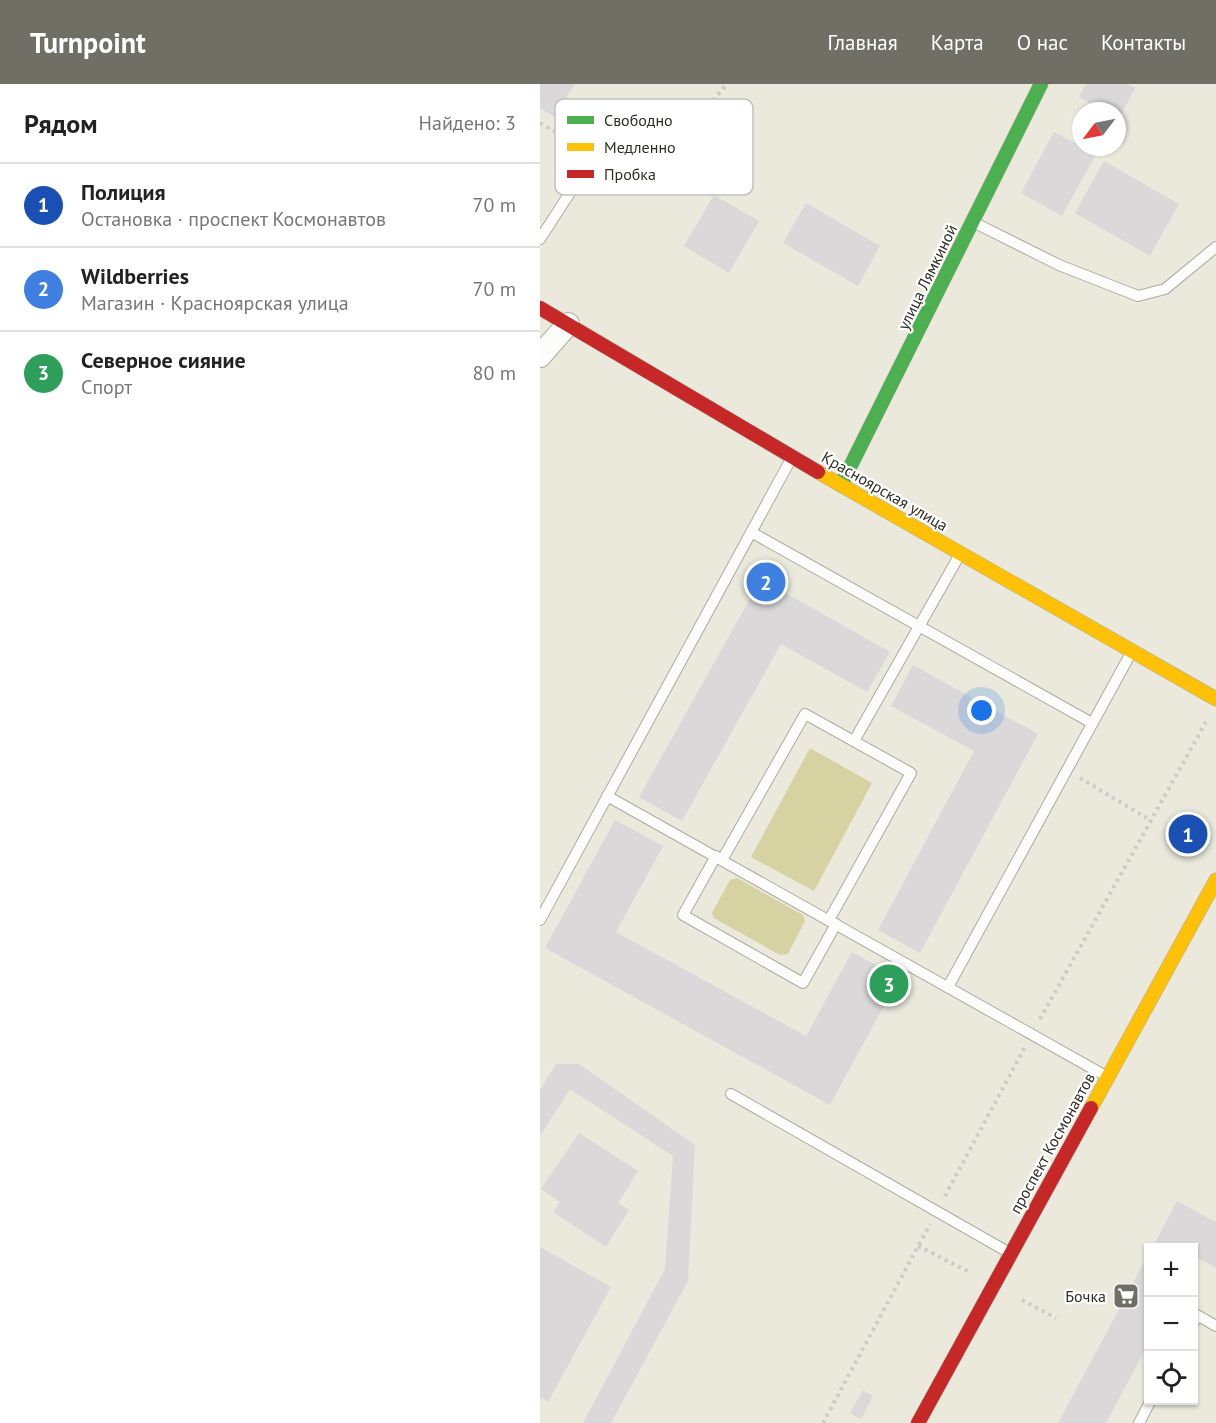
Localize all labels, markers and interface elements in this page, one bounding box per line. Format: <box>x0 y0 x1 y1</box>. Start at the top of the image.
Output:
text: Turnpoint <box>30 24 146 61</box>
text: Главная <box>827 29 898 56</box>
text: Карта <box>931 29 984 56</box>
text: О нас <box>1017 29 1068 56</box>
text: Контакты <box>1101 29 1186 56</box>
legend <box>555 99 753 195</box>
north arrow <box>1072 102 1126 156</box>
text: Рядом <box>24 107 98 140</box>
text: Найдено: 3 <box>419 110 516 136</box>
text: Свободно <box>604 110 673 130</box>
text: Медленно <box>604 137 676 157</box>
text: Пробка <box>604 164 656 184</box>
text: Полиция <box>81 178 166 206</box>
text: 1 <box>38 192 49 218</box>
text: 70 m <box>473 192 516 218</box>
text: Остановка · проспект Космонавтов <box>81 206 386 232</box>
street label: улица Лямкиной <box>893 221 961 333</box>
text: Wildberries <box>81 262 189 290</box>
text: 2 <box>38 276 49 302</box>
text: 70 m <box>473 276 516 302</box>
text: Магазин · Красноярская улица <box>81 290 349 316</box>
text: Северное сияние <box>81 346 246 374</box>
text: 3 <box>38 360 49 386</box>
text: 80 m <box>473 360 516 386</box>
text: Спорт <box>81 374 132 400</box>
street label: Красноярская улица <box>818 447 952 535</box>
pin: 2 <box>746 560 786 604</box>
your location <box>967 696 996 725</box>
pin: 1 <box>1168 812 1208 856</box>
pin: 3 <box>870 962 908 1006</box>
street label: проспект Космонавтов <box>1005 1069 1099 1217</box>
map controls <box>1144 1243 1198 1405</box>
button: + <box>1144 1243 1198 1297</box>
supermarket icon: Бочка <box>1111 1281 1141 1311</box>
place label: Бочка <box>1065 1286 1106 1306</box>
button: − <box>1144 1297 1198 1351</box>
button: locate <box>1144 1351 1198 1405</box>

